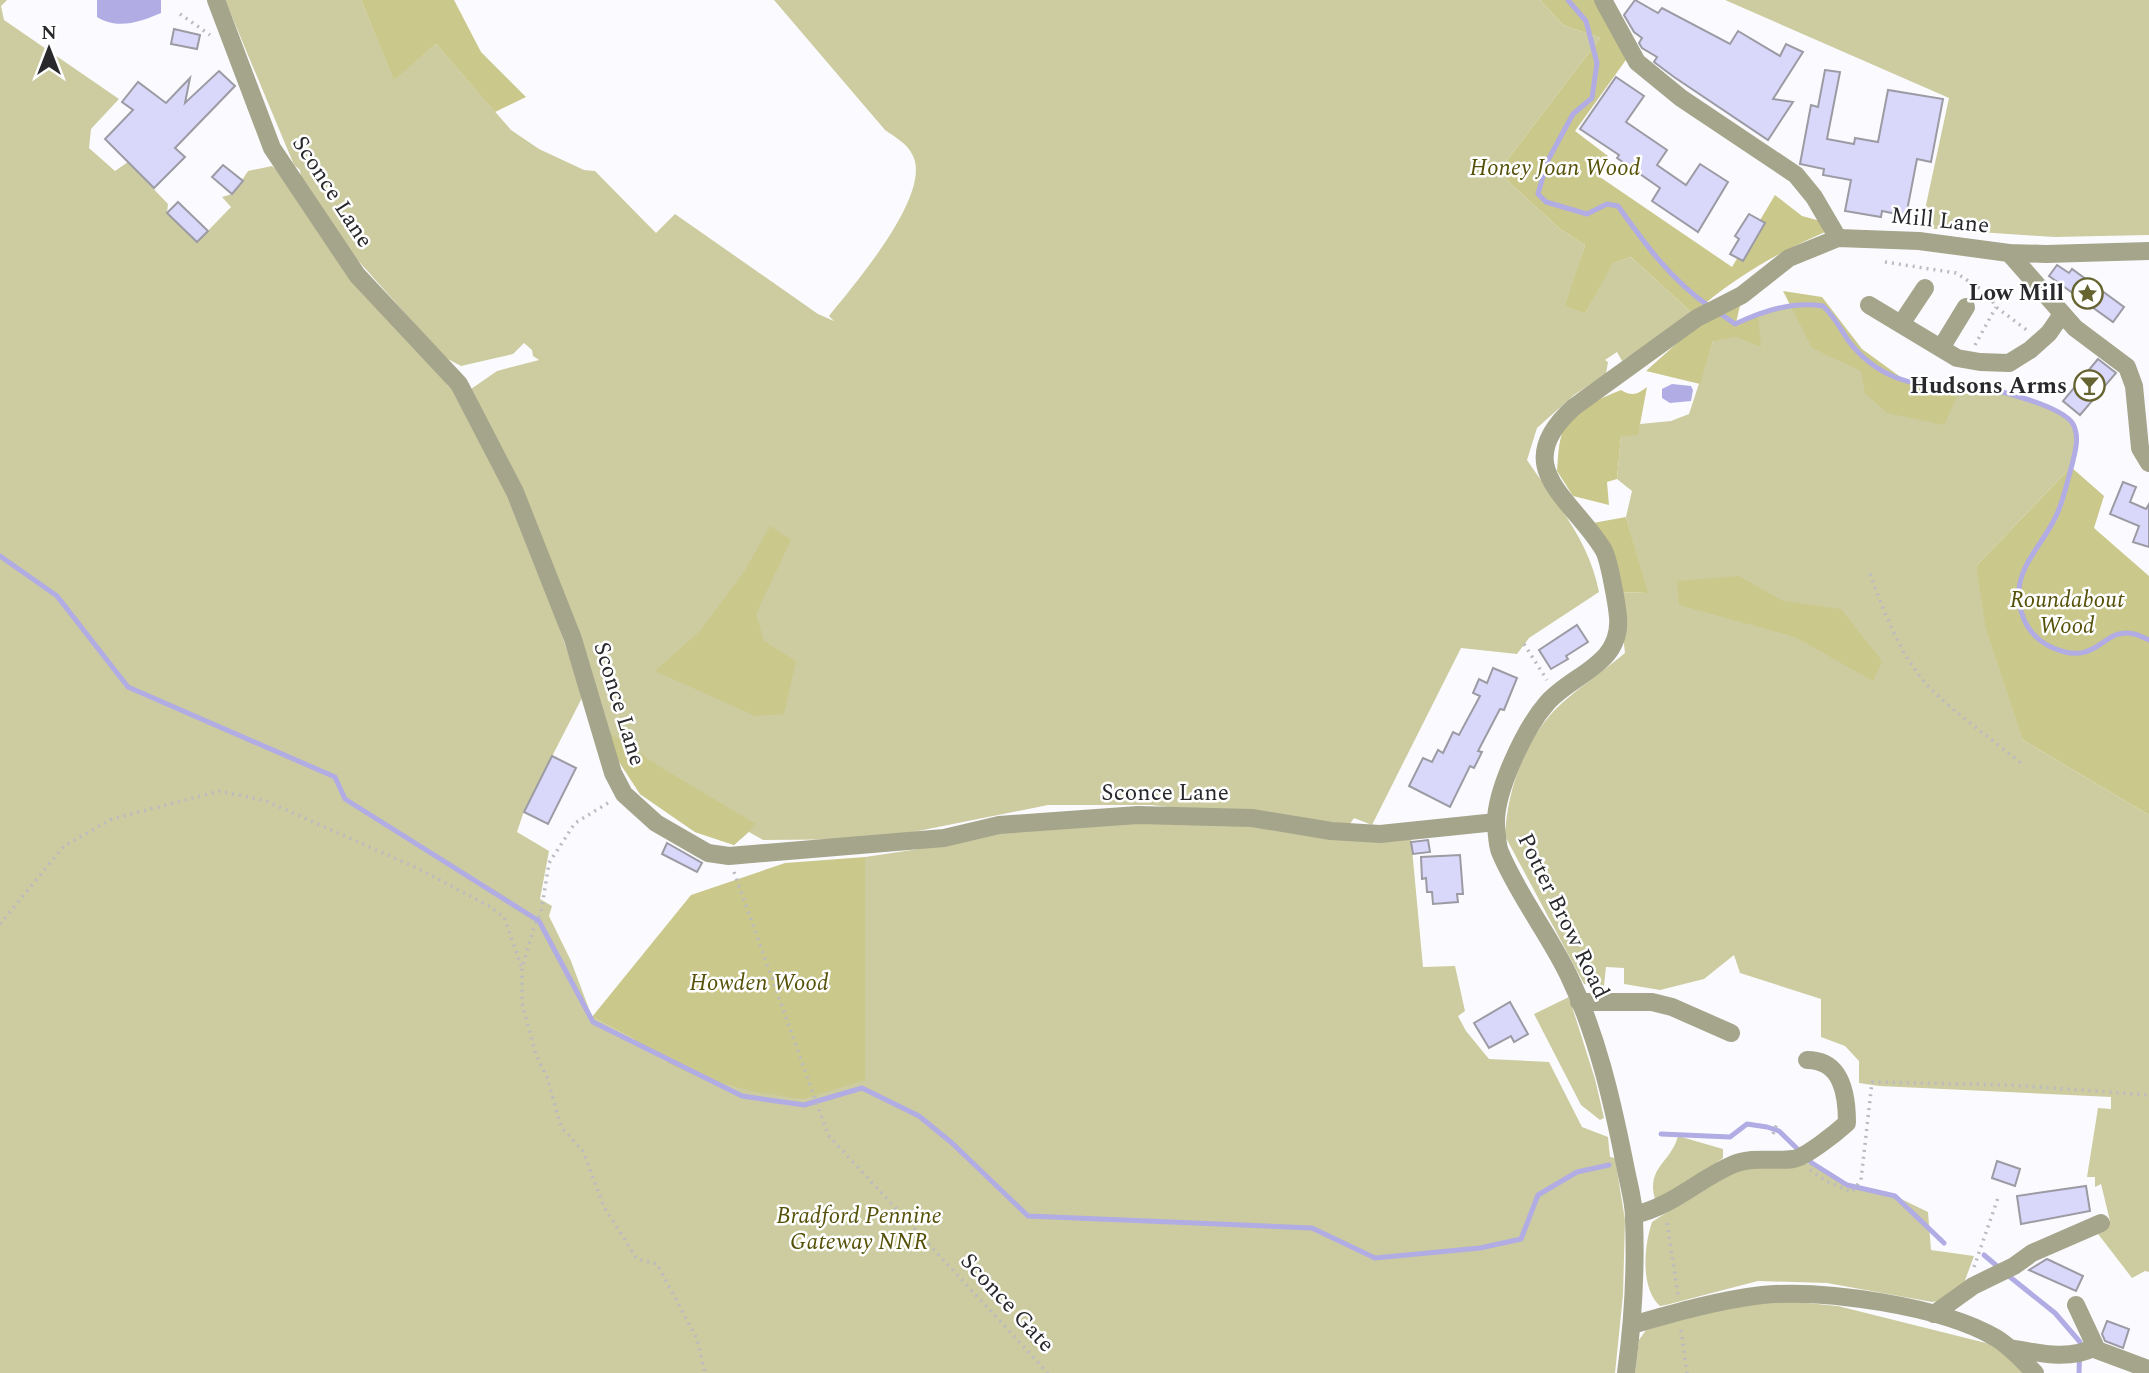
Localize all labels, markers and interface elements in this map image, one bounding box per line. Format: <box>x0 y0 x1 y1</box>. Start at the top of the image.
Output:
north arrow <box>14 14 84 84</box>
text: N <box>41 19 57 48</box>
street label: Sconce Lane <box>283 129 381 255</box>
park label: Honey Joan Wood <box>1470 151 1640 186</box>
street label: Mill Lane <box>1889 198 1991 244</box>
place label: Low Mill <box>1968 276 2064 311</box>
place icon: Low Mill <box>2070 276 2104 310</box>
place label: Hudsons Arms <box>1910 369 2067 404</box>
bar icon: Hudsons Arms <box>2073 369 2107 403</box>
park label: Roundabout Wood <box>2010 583 2125 644</box>
street label: Sconce Lane <box>584 638 654 770</box>
street label: Sconce Lane <box>1101 776 1229 811</box>
street label: Potter Brow Road <box>1508 827 1618 1005</box>
park label: Howden Wood <box>690 966 829 1001</box>
park label: Bradford Pennine Gateway NNR <box>776 1199 942 1260</box>
street label: Sconce Gate <box>951 1245 1063 1361</box>

